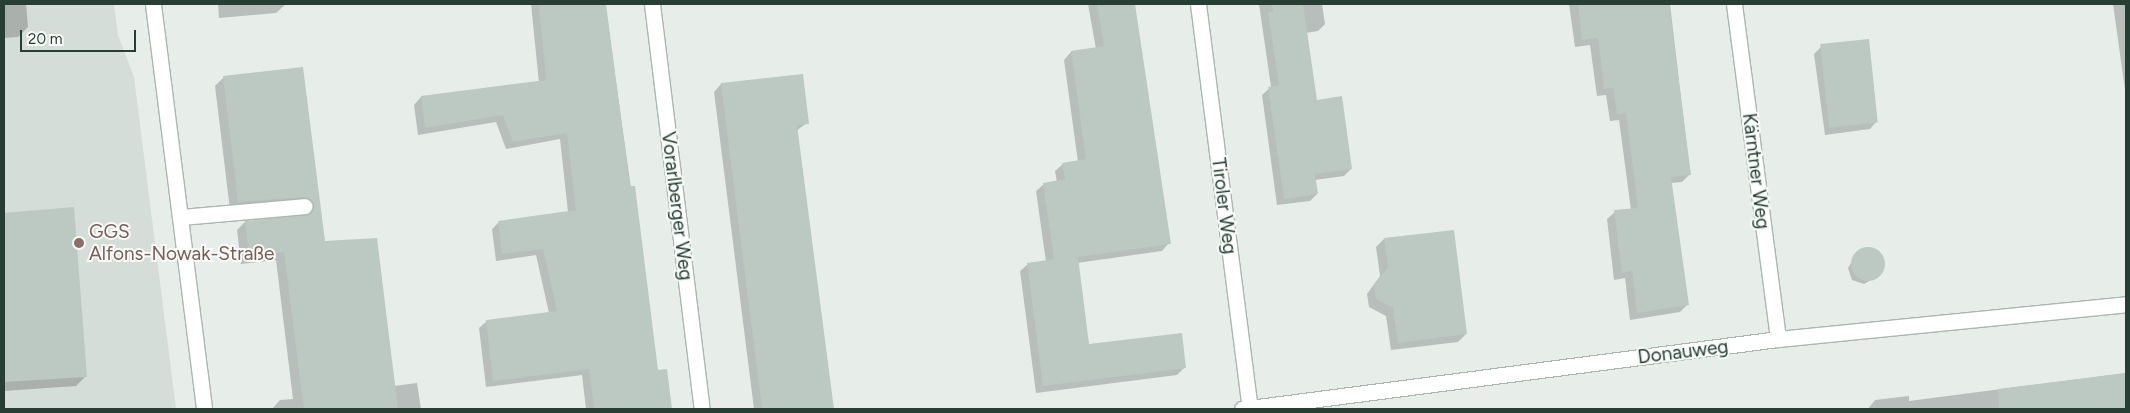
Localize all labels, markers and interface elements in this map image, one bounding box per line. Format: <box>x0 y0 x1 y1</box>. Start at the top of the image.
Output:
scale bar <box>22 20 139 52</box>
text: 20 m <box>28 30 62 48</box>
street label: Kärntner Weg <box>1738 112 1774 230</box>
street label: Vorarlberger Weg <box>657 130 697 282</box>
street label: Tiroler Weg <box>1207 156 1241 256</box>
place label: GGS Alfons-Nowak-Straße <box>89 221 274 265</box>
marker: GGS Alfons-Nowak-Straße <box>73 237 85 249</box>
street label: Donauweg <box>1636 335 1730 369</box>

